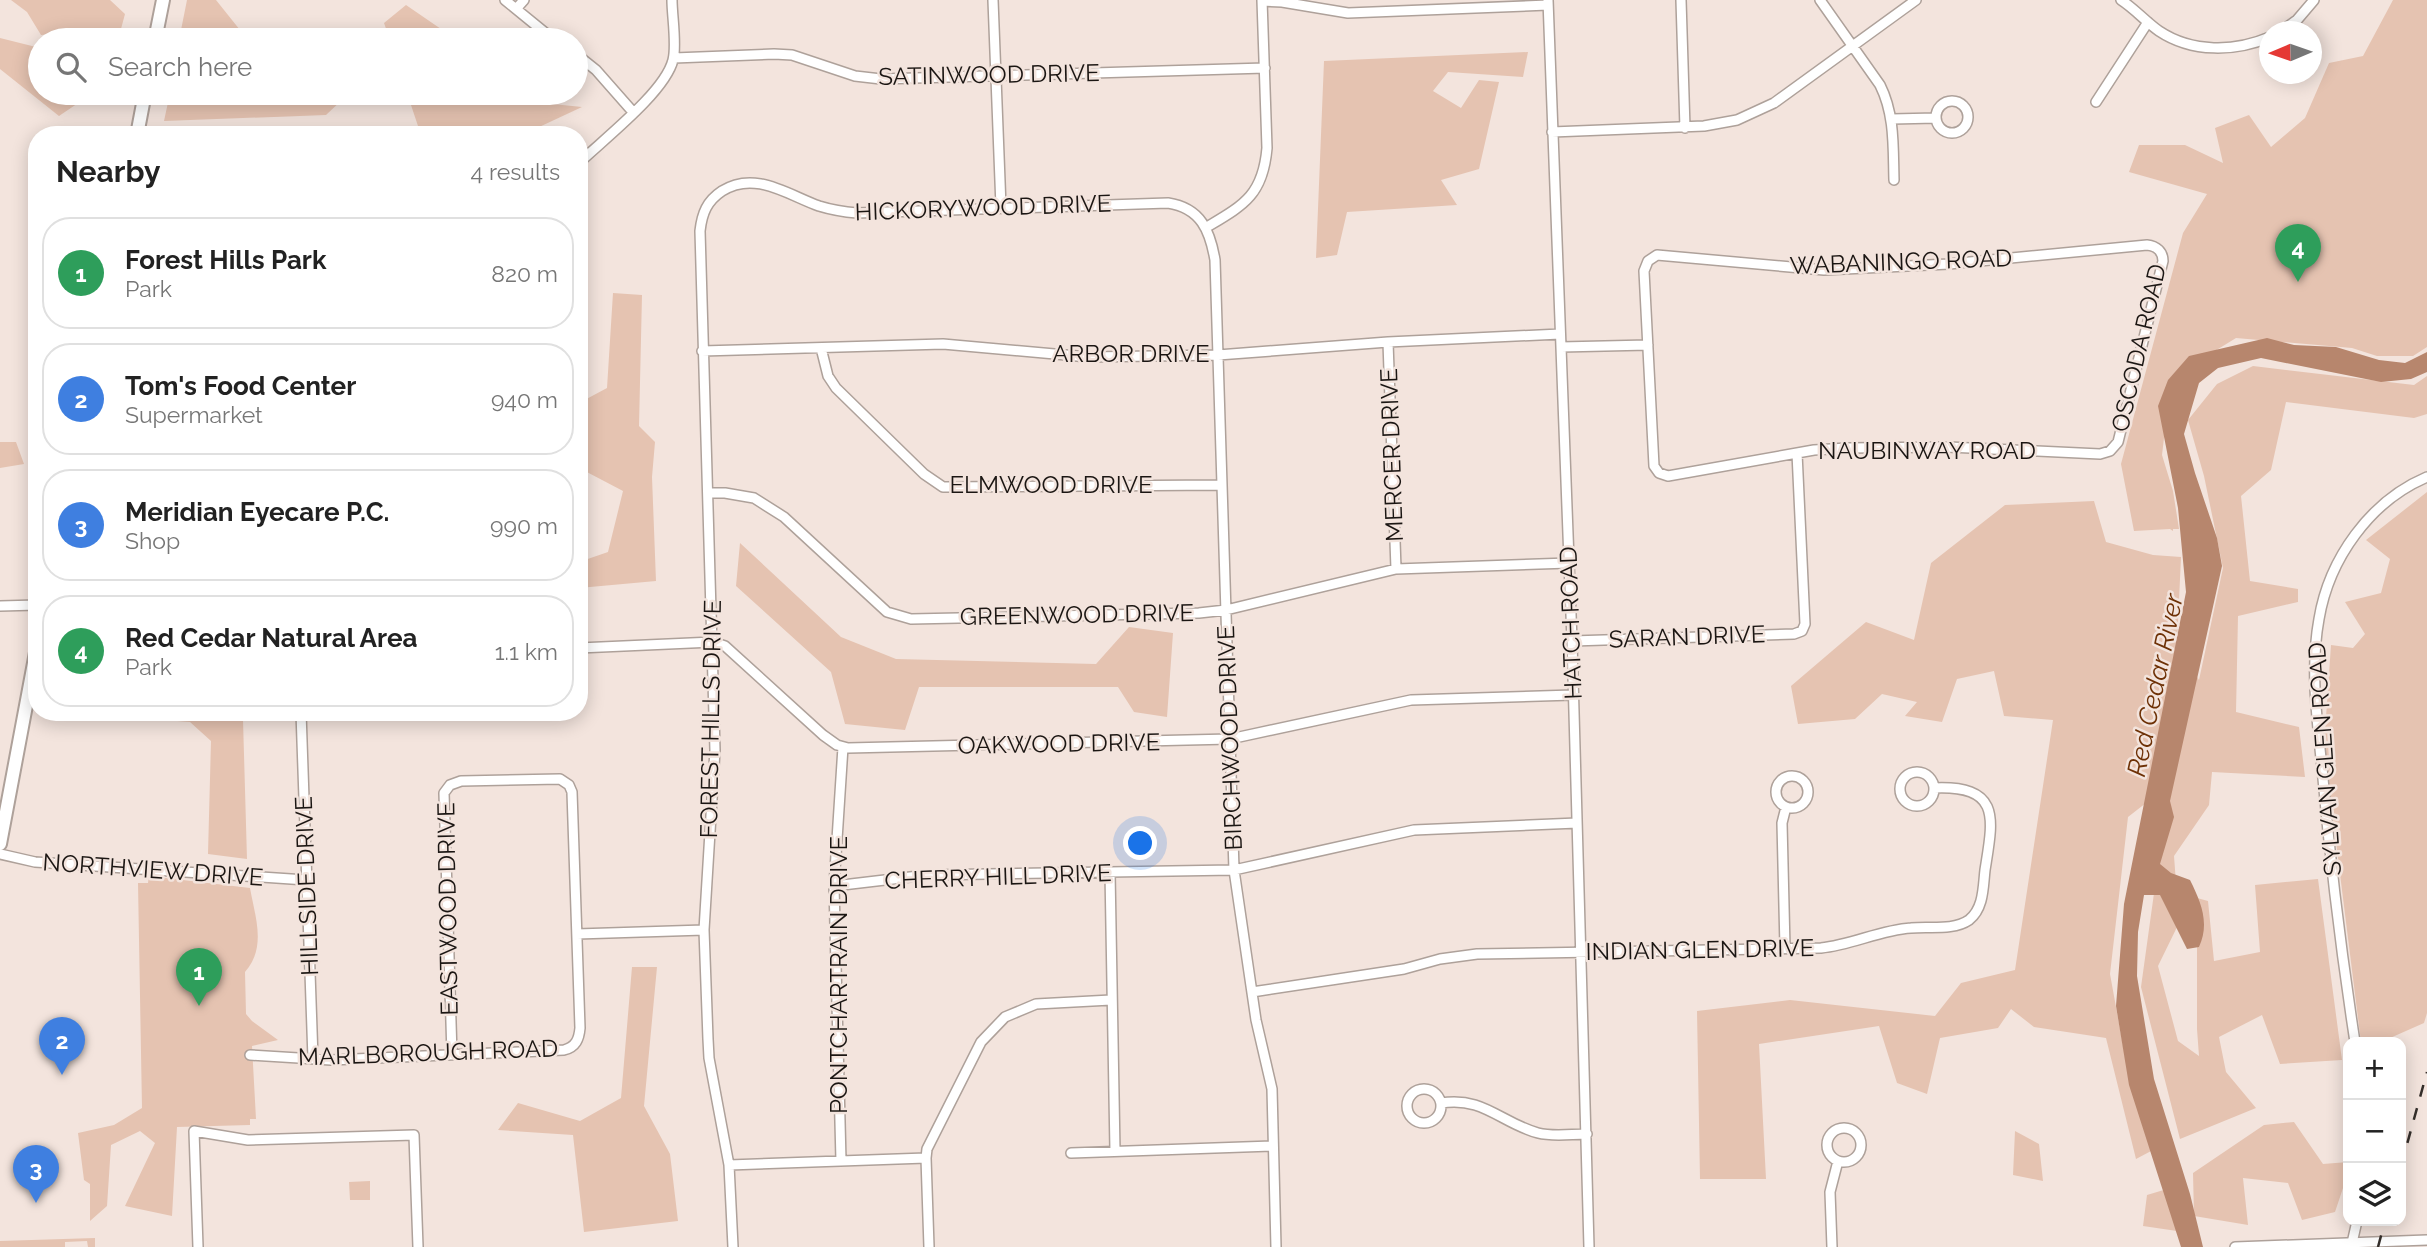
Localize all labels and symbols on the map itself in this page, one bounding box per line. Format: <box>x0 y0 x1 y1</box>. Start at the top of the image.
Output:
north arrow <box>2259 21 2322 84</box>
street label: SATINWOOD DRIVE <box>878 58 1100 91</box>
street label: HICKORYWOOD DRIVE <box>854 189 1112 226</box>
pin: 4 <box>2275 224 2321 282</box>
street label: WABANINGO ROAD <box>1789 243 2013 280</box>
street label: OSCODA ROAD <box>2105 261 2172 435</box>
street label: ARBOR DRIVE <box>1052 339 1210 368</box>
street label: MERCER DRIVE <box>1374 368 1409 542</box>
street label: NAUBINWAY ROAD <box>1818 436 2036 465</box>
street label: ELMWOOD DRIVE <box>949 470 1153 499</box>
street label: HATCH ROAD <box>1553 546 1588 700</box>
water label: Red Cedar River <box>2121 590 2189 779</box>
street label: GREENWOOD DRIVE <box>960 598 1194 631</box>
street label: FOREST HILLS DRIVE <box>694 599 727 839</box>
street label: SARAN DRIVE <box>1608 619 1766 654</box>
street label: BIRCHWOOD DRIVE <box>1211 625 1248 851</box>
street label: SYLVAN GLEN ROAD <box>2302 641 2347 877</box>
street label: OAKWOOD DRIVE <box>957 727 1161 760</box>
street label: HILLSIDE DRIVE <box>289 796 324 976</box>
street label: EASTWOOD DRIVE <box>431 802 464 1016</box>
your location <box>1123 826 1157 860</box>
street label: PONTCHARTRAIN DRIVE <box>824 836 853 1114</box>
street label: NORTHVIEW DRIVE <box>42 847 264 892</box>
street label: CHERRY HILL DRIVE <box>884 858 1112 895</box>
street label: INDIAN GLEN DRIVE <box>1585 933 1815 966</box>
pin: 1 <box>176 948 222 1006</box>
pin: 2 <box>39 1017 85 1075</box>
street label: MARLBOROUGH ROAD <box>297 1033 559 1072</box>
pin: 3 <box>13 1145 59 1203</box>

